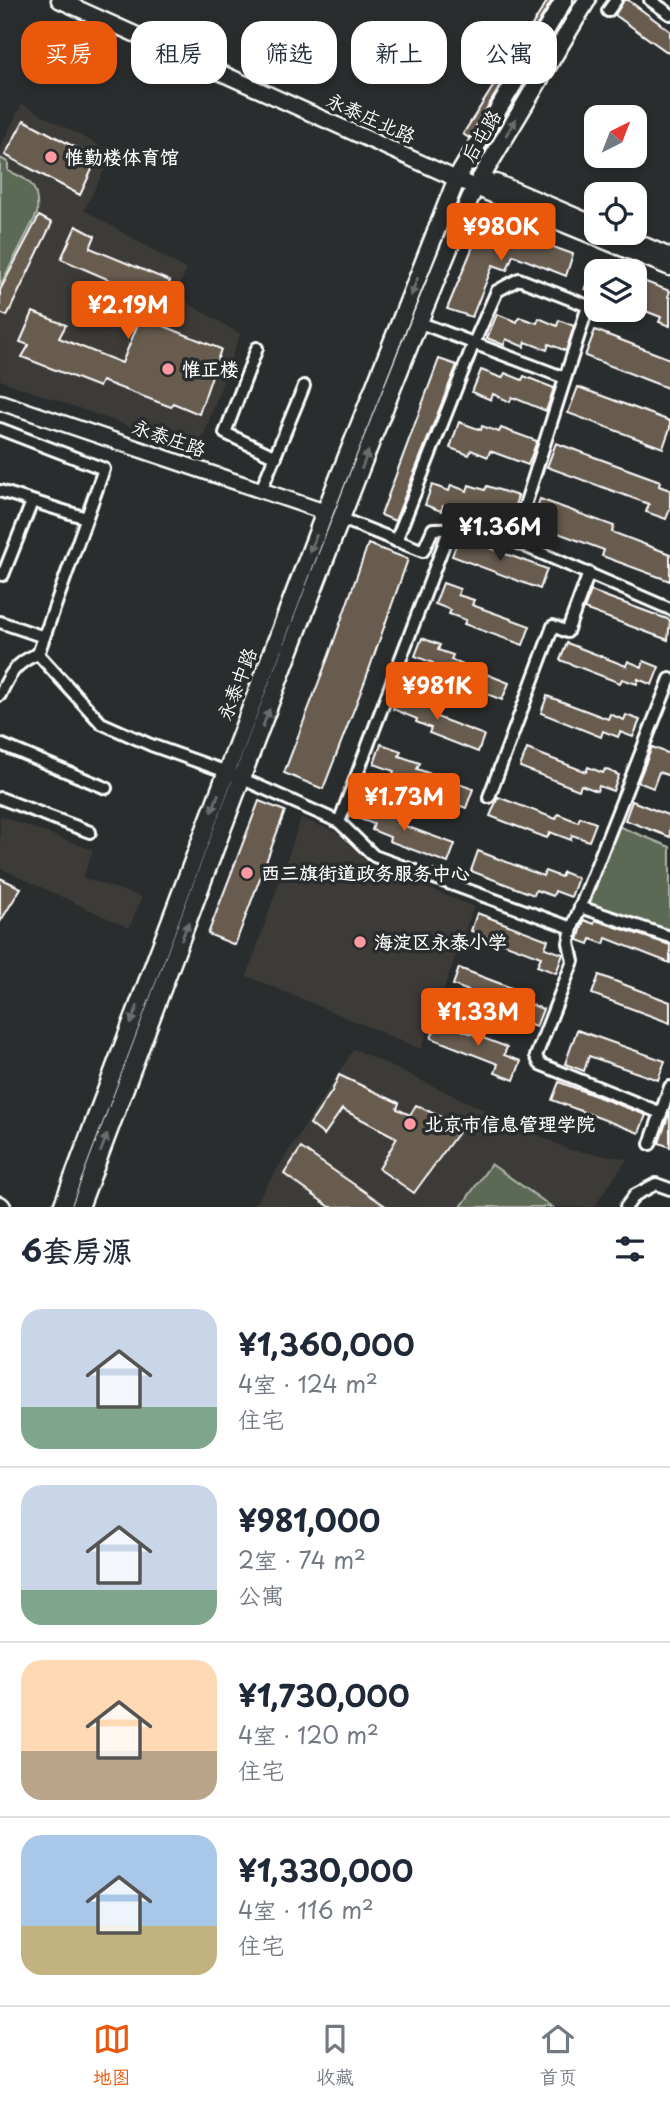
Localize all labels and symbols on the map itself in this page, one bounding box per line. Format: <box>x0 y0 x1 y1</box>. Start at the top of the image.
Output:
street label: 永泰庄北路 <box>322 85 421 149</box>
street label: 后屯路 <box>453 104 507 167</box>
north arrow <box>584 105 648 168</box>
one-way arrow <box>504 118 517 137</box>
place label: 惟勤楼体育馆 <box>65 142 179 170</box>
marker: 惟勤楼体育馆 <box>43 149 59 165</box>
pin: ¥980K <box>452 204 550 263</box>
one-way arrow <box>409 276 420 297</box>
pin: ¥2.19M <box>71 282 185 341</box>
place label: 惟正楼 <box>182 354 239 382</box>
marker: 惟正楼 <box>160 361 176 377</box>
street label: 永泰庄路 <box>129 411 210 463</box>
one-way arrow <box>359 449 370 470</box>
pin: ¥1.36M <box>443 504 557 563</box>
one-way arrow <box>307 534 318 555</box>
street label: 永泰中路 <box>209 643 263 724</box>
pin: ¥981K <box>388 662 486 722</box>
one-way arrow <box>261 707 272 728</box>
pin: ¥1.73M <box>347 774 461 833</box>
one-way arrow <box>209 792 220 813</box>
place label: 西三旗街道政务服务中心 <box>261 858 470 886</box>
marker: 西三旗街道政务服务中心 <box>239 865 255 881</box>
one-way arrow <box>180 920 191 941</box>
place label: 海淀区永泰小学 <box>374 927 507 955</box>
marker: 海淀区永泰小学 <box>352 934 368 950</box>
pin: ¥1.33M <box>421 988 535 1048</box>
one-way arrow <box>129 1005 140 1026</box>
place label: 北京市信息管理学院 <box>424 1109 595 1137</box>
marker: 北京市信息管理学院 <box>402 1116 418 1132</box>
one-way arrow <box>99 1133 110 1154</box>

